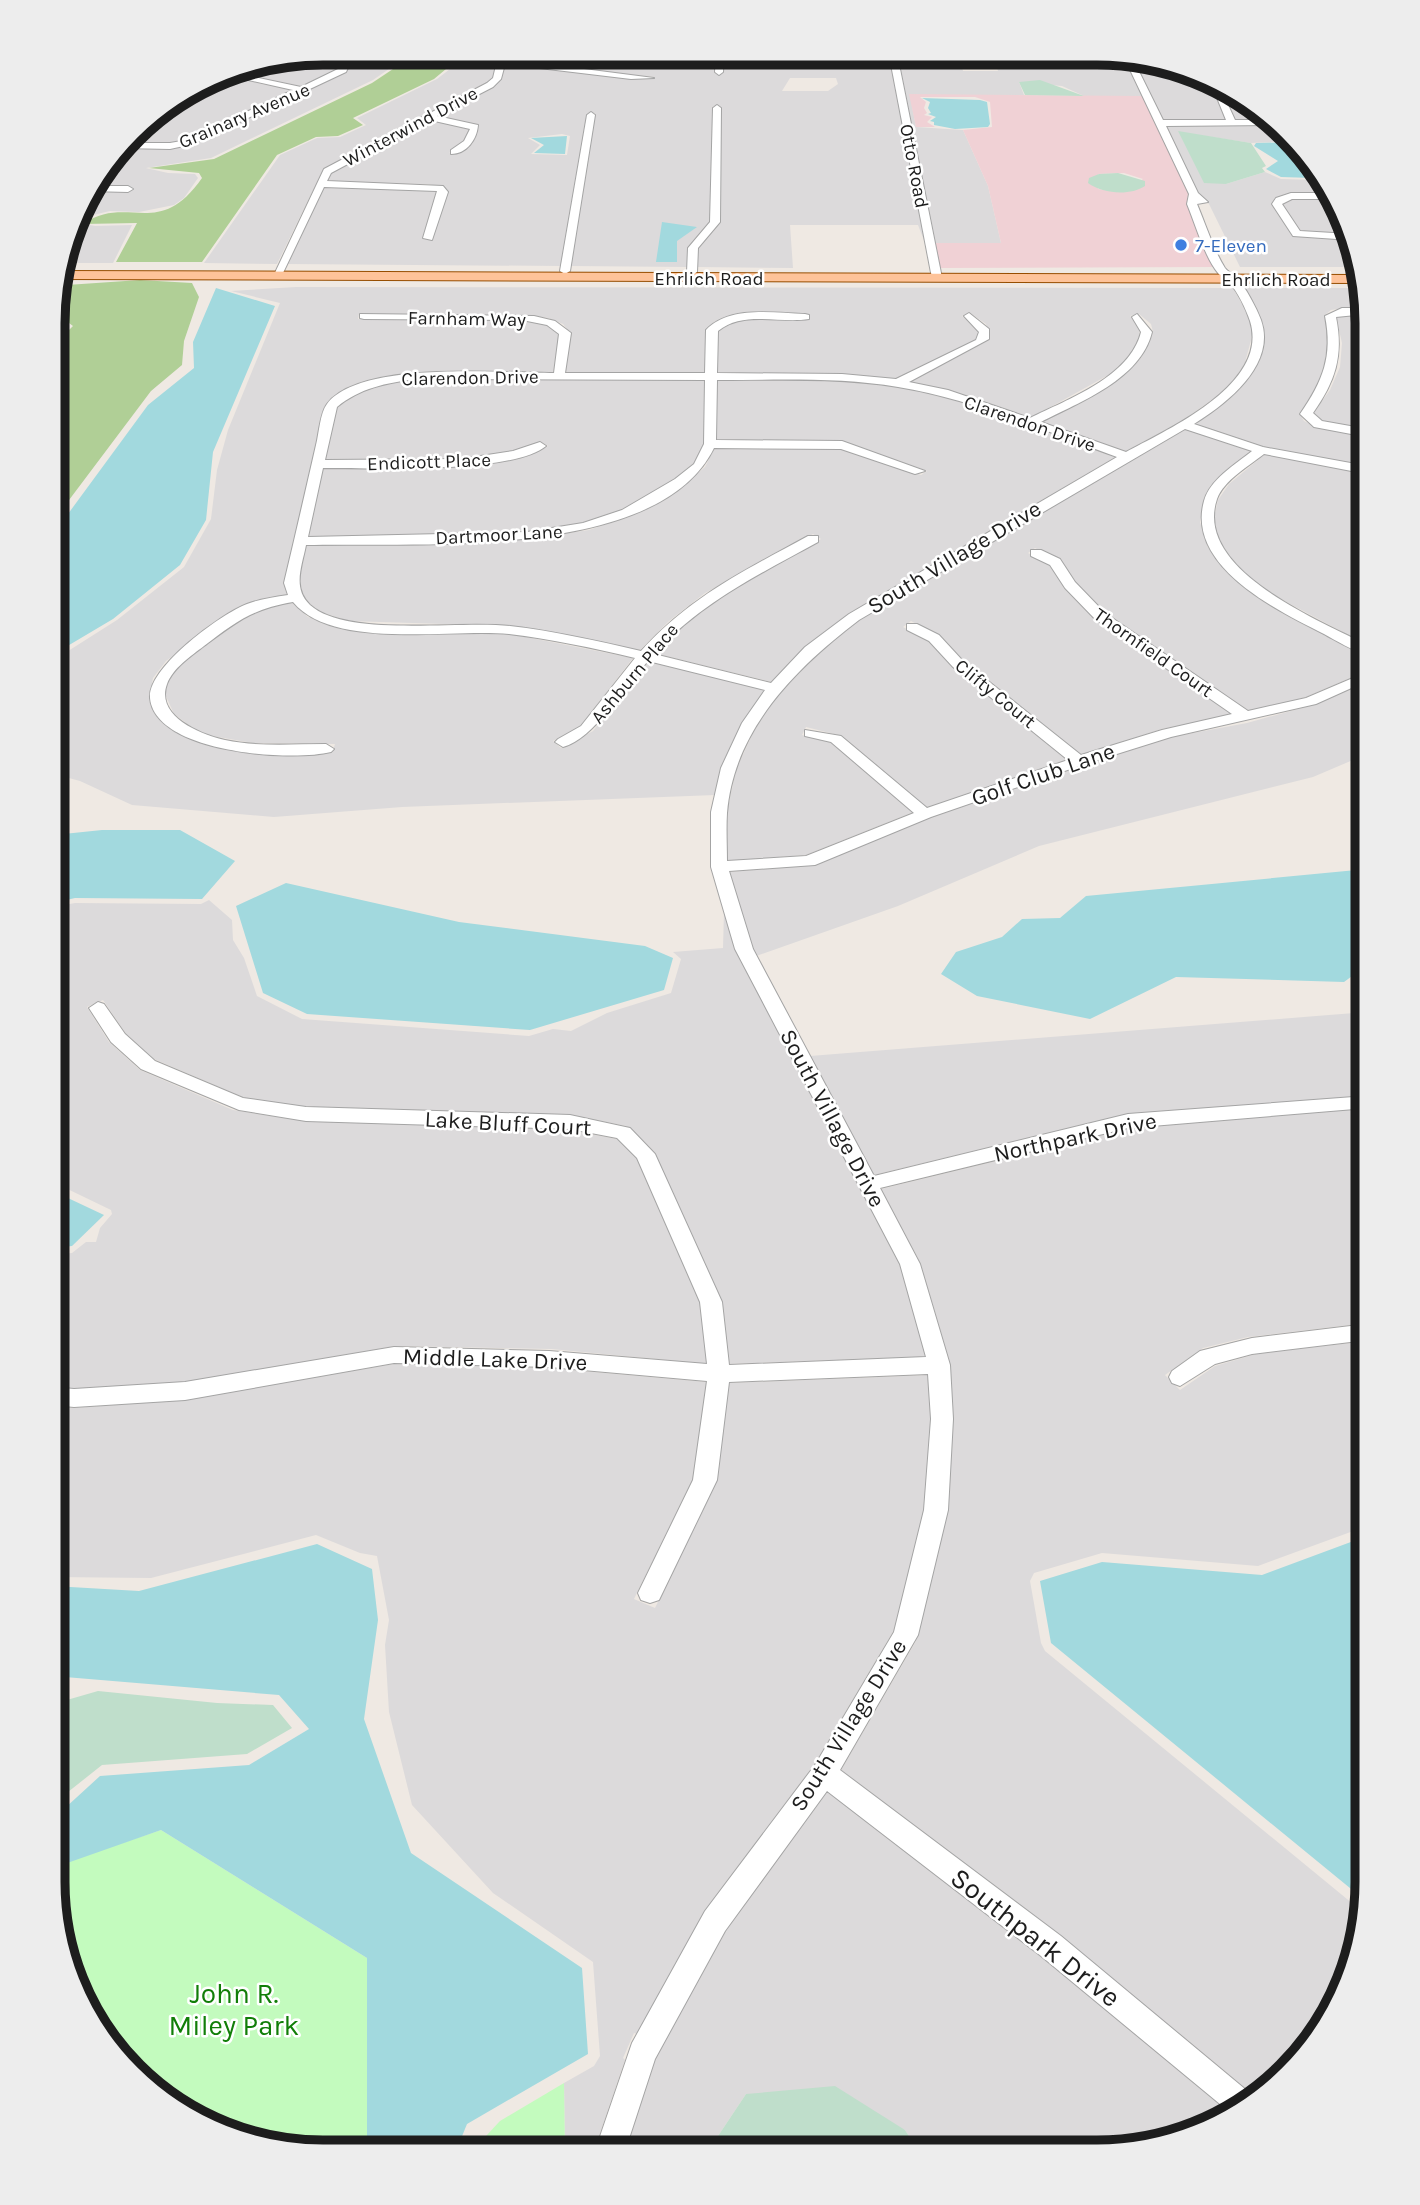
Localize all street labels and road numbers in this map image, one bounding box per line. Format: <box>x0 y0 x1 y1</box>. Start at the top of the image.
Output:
street label: Grainary Avenue <box>176 78 313 153</box>
street label: Winterwind Drive <box>340 82 481 172</box>
street label: Otto Road <box>895 122 933 210</box>
street label: Ehrlich Road <box>654 268 764 290</box>
street label: Ehrlich Road <box>1221 269 1331 291</box>
street label: Farnham Way <box>408 307 526 331</box>
street label: Clarendon Drive <box>401 366 539 390</box>
street label: Clarendon Drive <box>961 391 1098 457</box>
street label: Endicott Place <box>367 449 491 475</box>
street label: South Village Drive <box>863 495 1046 620</box>
street label: Dartmoor Lane <box>435 521 563 549</box>
street label: Thornfield Court <box>1090 604 1217 702</box>
street label: Ashburn Place <box>587 619 683 728</box>
street label: Clifty Court <box>951 655 1040 733</box>
street label: Golf Club Lane <box>968 737 1118 812</box>
street label: South Village Drive <box>774 1025 891 1212</box>
street label: Lake Bluff Court <box>424 1106 592 1141</box>
street label: Northpark Drive <box>991 1107 1159 1168</box>
street label: Middle Lake Drive <box>402 1343 588 1376</box>
street label: South Village Drive <box>785 1634 912 1816</box>
street label: Southpark Drive <box>944 1861 1127 2014</box>

